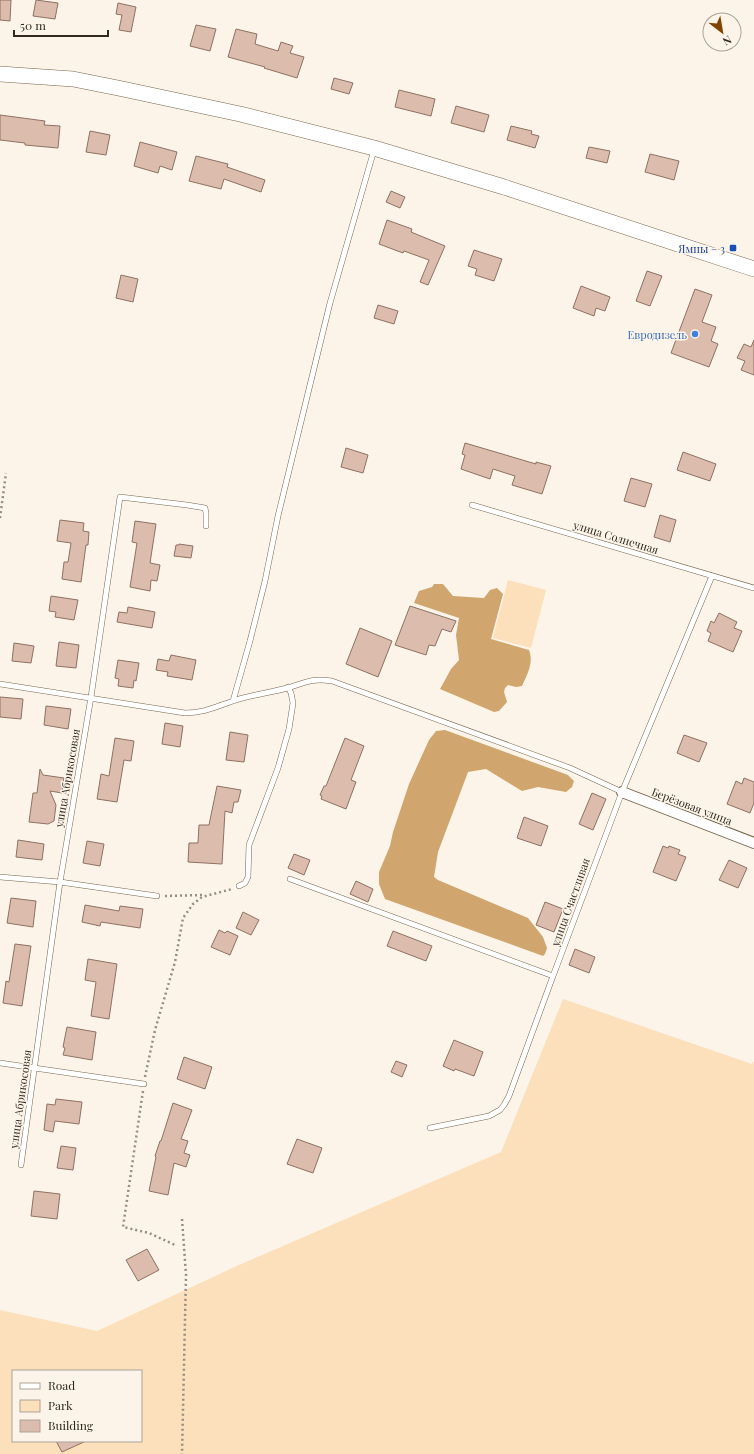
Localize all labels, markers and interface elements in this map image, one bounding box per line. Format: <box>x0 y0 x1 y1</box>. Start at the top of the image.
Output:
scale bar <box>14 12 108 38</box>
north arrow <box>702 12 742 52</box>
text: 50 m <box>20 17 46 33</box>
text: N <box>720 33 735 50</box>
place label: Ямны – 3 <box>677 241 725 256</box>
marker: Ямны – 3 <box>728 243 738 253</box>
place label: Евродизель <box>628 327 687 342</box>
marker: Евродизель <box>690 329 700 339</box>
street label: улица Солнечная <box>571 517 660 557</box>
street label: улица Абрикосовая <box>51 728 83 829</box>
street label: Берёзовая улица <box>650 784 735 828</box>
street label: улица Счастливая <box>547 856 593 949</box>
street label: улица Абрикосовая <box>6 1049 34 1150</box>
legend <box>12 1370 142 1442</box>
text: Road <box>48 1377 75 1393</box>
text: Park <box>48 1397 73 1413</box>
text: Building <box>48 1417 94 1433</box>

